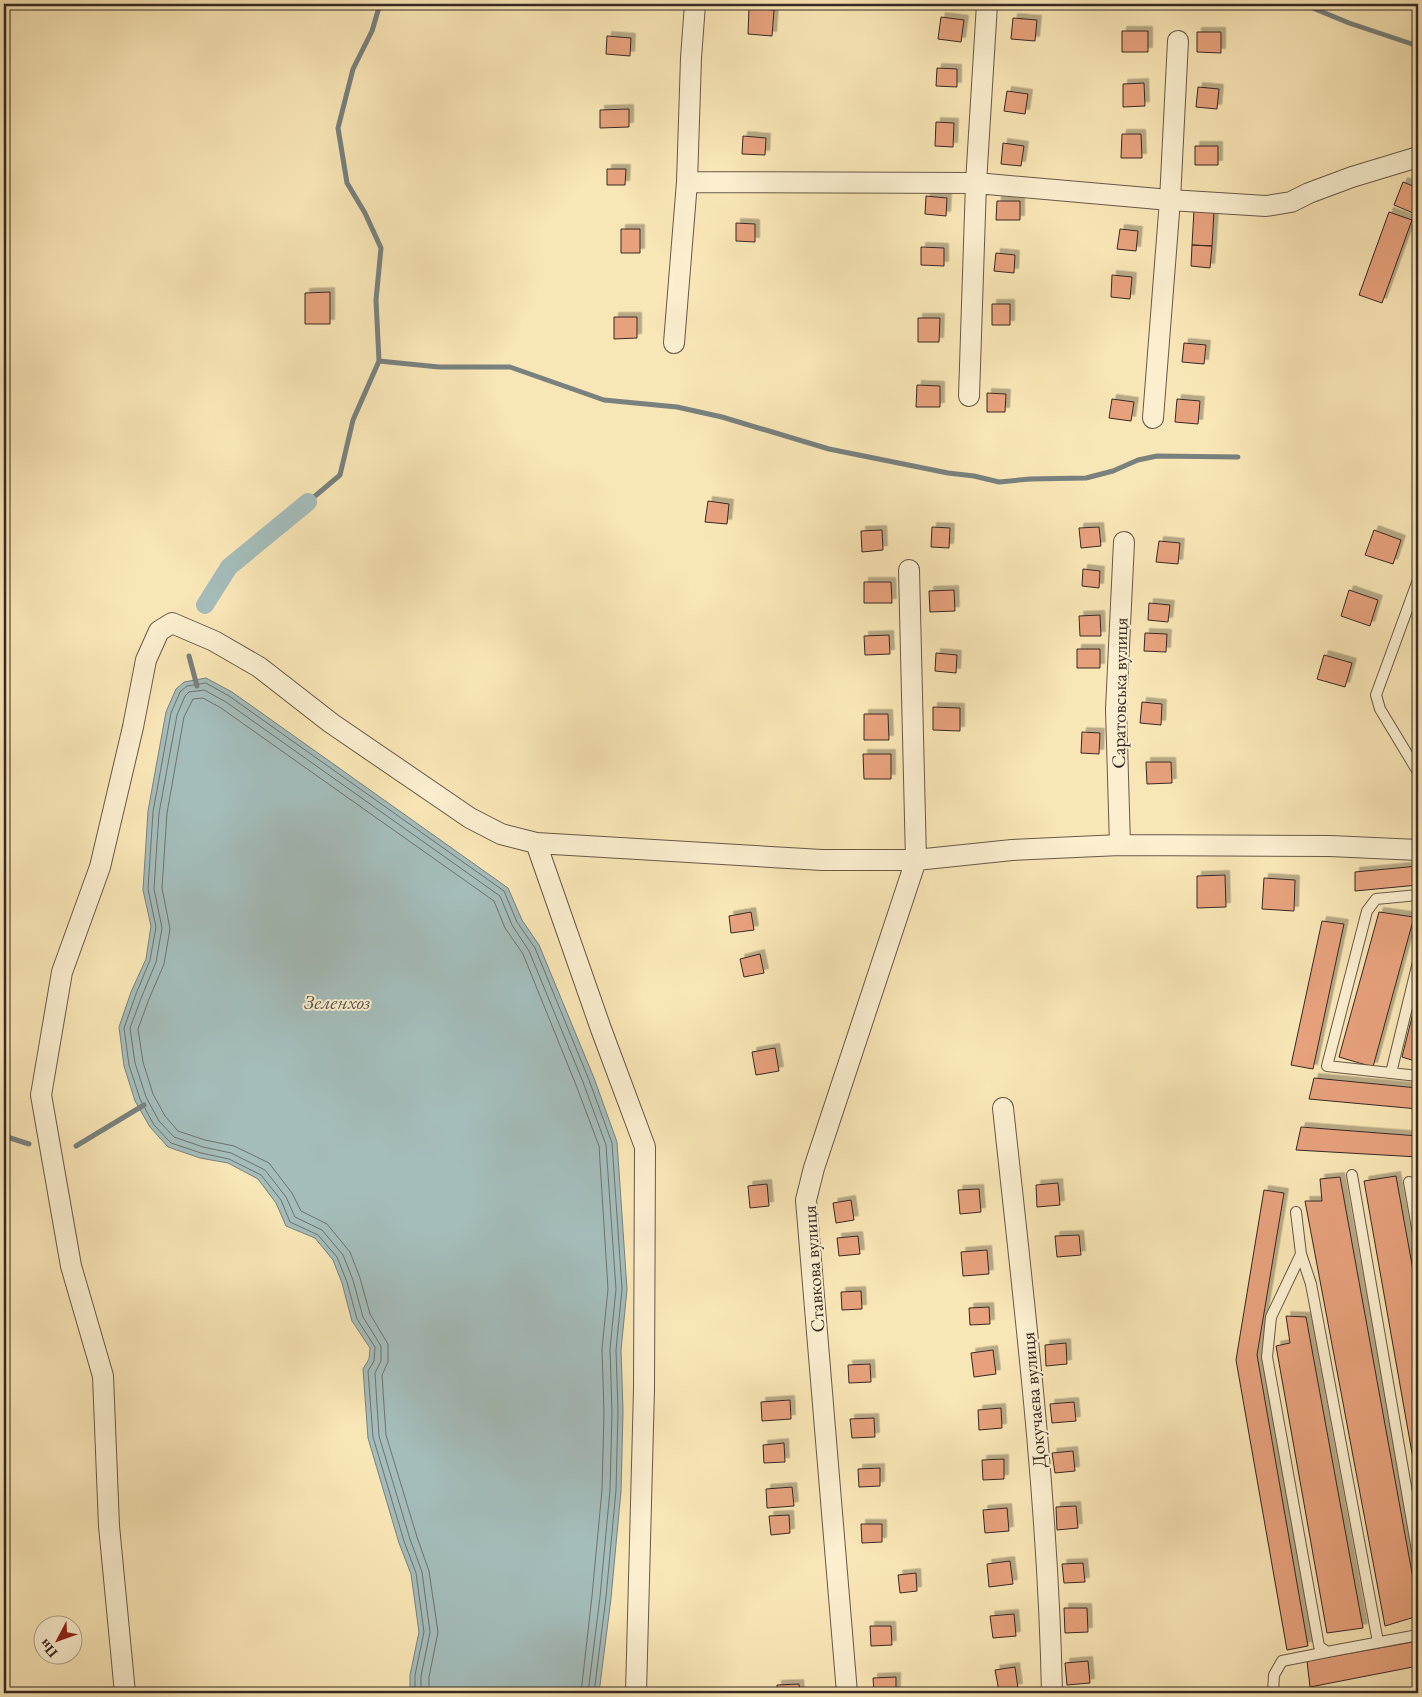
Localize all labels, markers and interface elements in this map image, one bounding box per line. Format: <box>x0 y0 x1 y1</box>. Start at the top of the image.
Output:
street label: Саратовська вулиця <box>1106 617 1133 769</box>
water label: Зеленхоз <box>304 989 370 1015</box>
street label: Ставкова вулиця <box>797 1204 830 1333</box>
street label: Докучаєва вулиця <box>1015 1330 1052 1469</box>
north arrow <box>32 1614 82 1664</box>
text: Пн <box>35 1635 61 1662</box>

